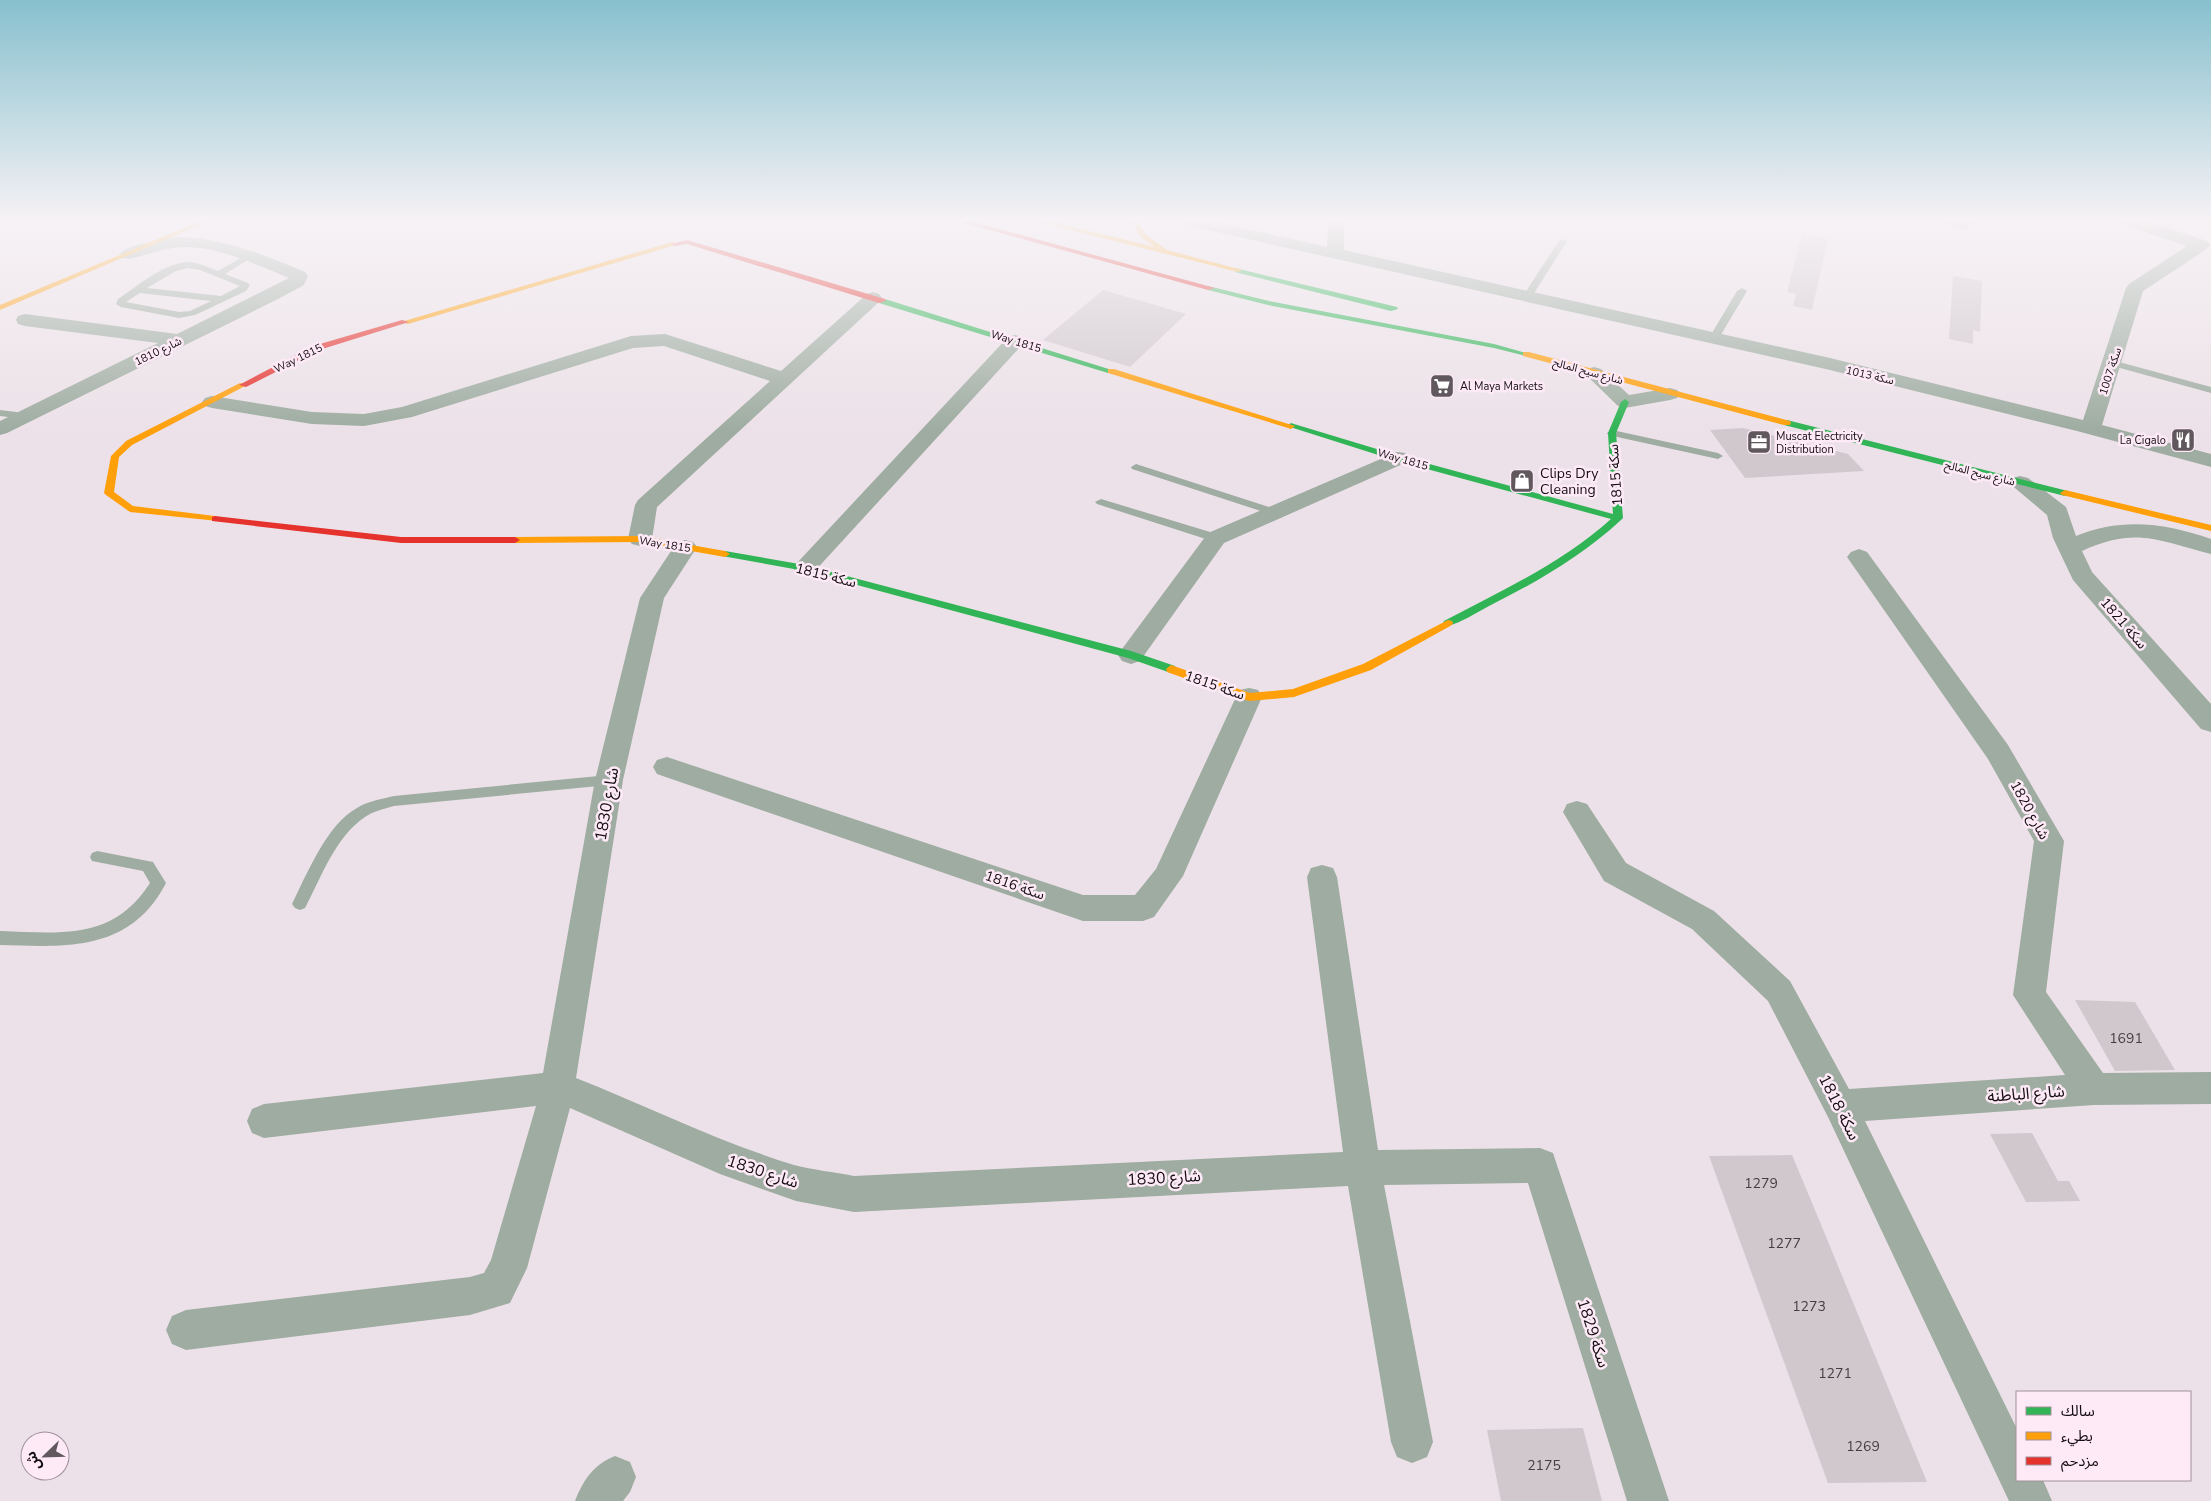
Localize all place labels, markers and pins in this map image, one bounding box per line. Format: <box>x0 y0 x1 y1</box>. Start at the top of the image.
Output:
supermarket icon: Al Maya Markets <box>1429 373 1455 399</box>
place label: Al Maya Markets <box>1460 379 1543 394</box>
restaurant icon: La Cigalo <box>2170 427 2196 453</box>
office icon: Muscat Electricity Distribution <box>1746 429 1772 455</box>
place label: Muscat Electricity Distribution <box>1776 429 1863 457</box>
place label: La Cigalo <box>2120 433 2166 448</box>
place label: Clips Dry Cleaning <box>1540 464 1599 499</box>
shop icon: Clips Dry Cleaning <box>1509 468 1535 494</box>

